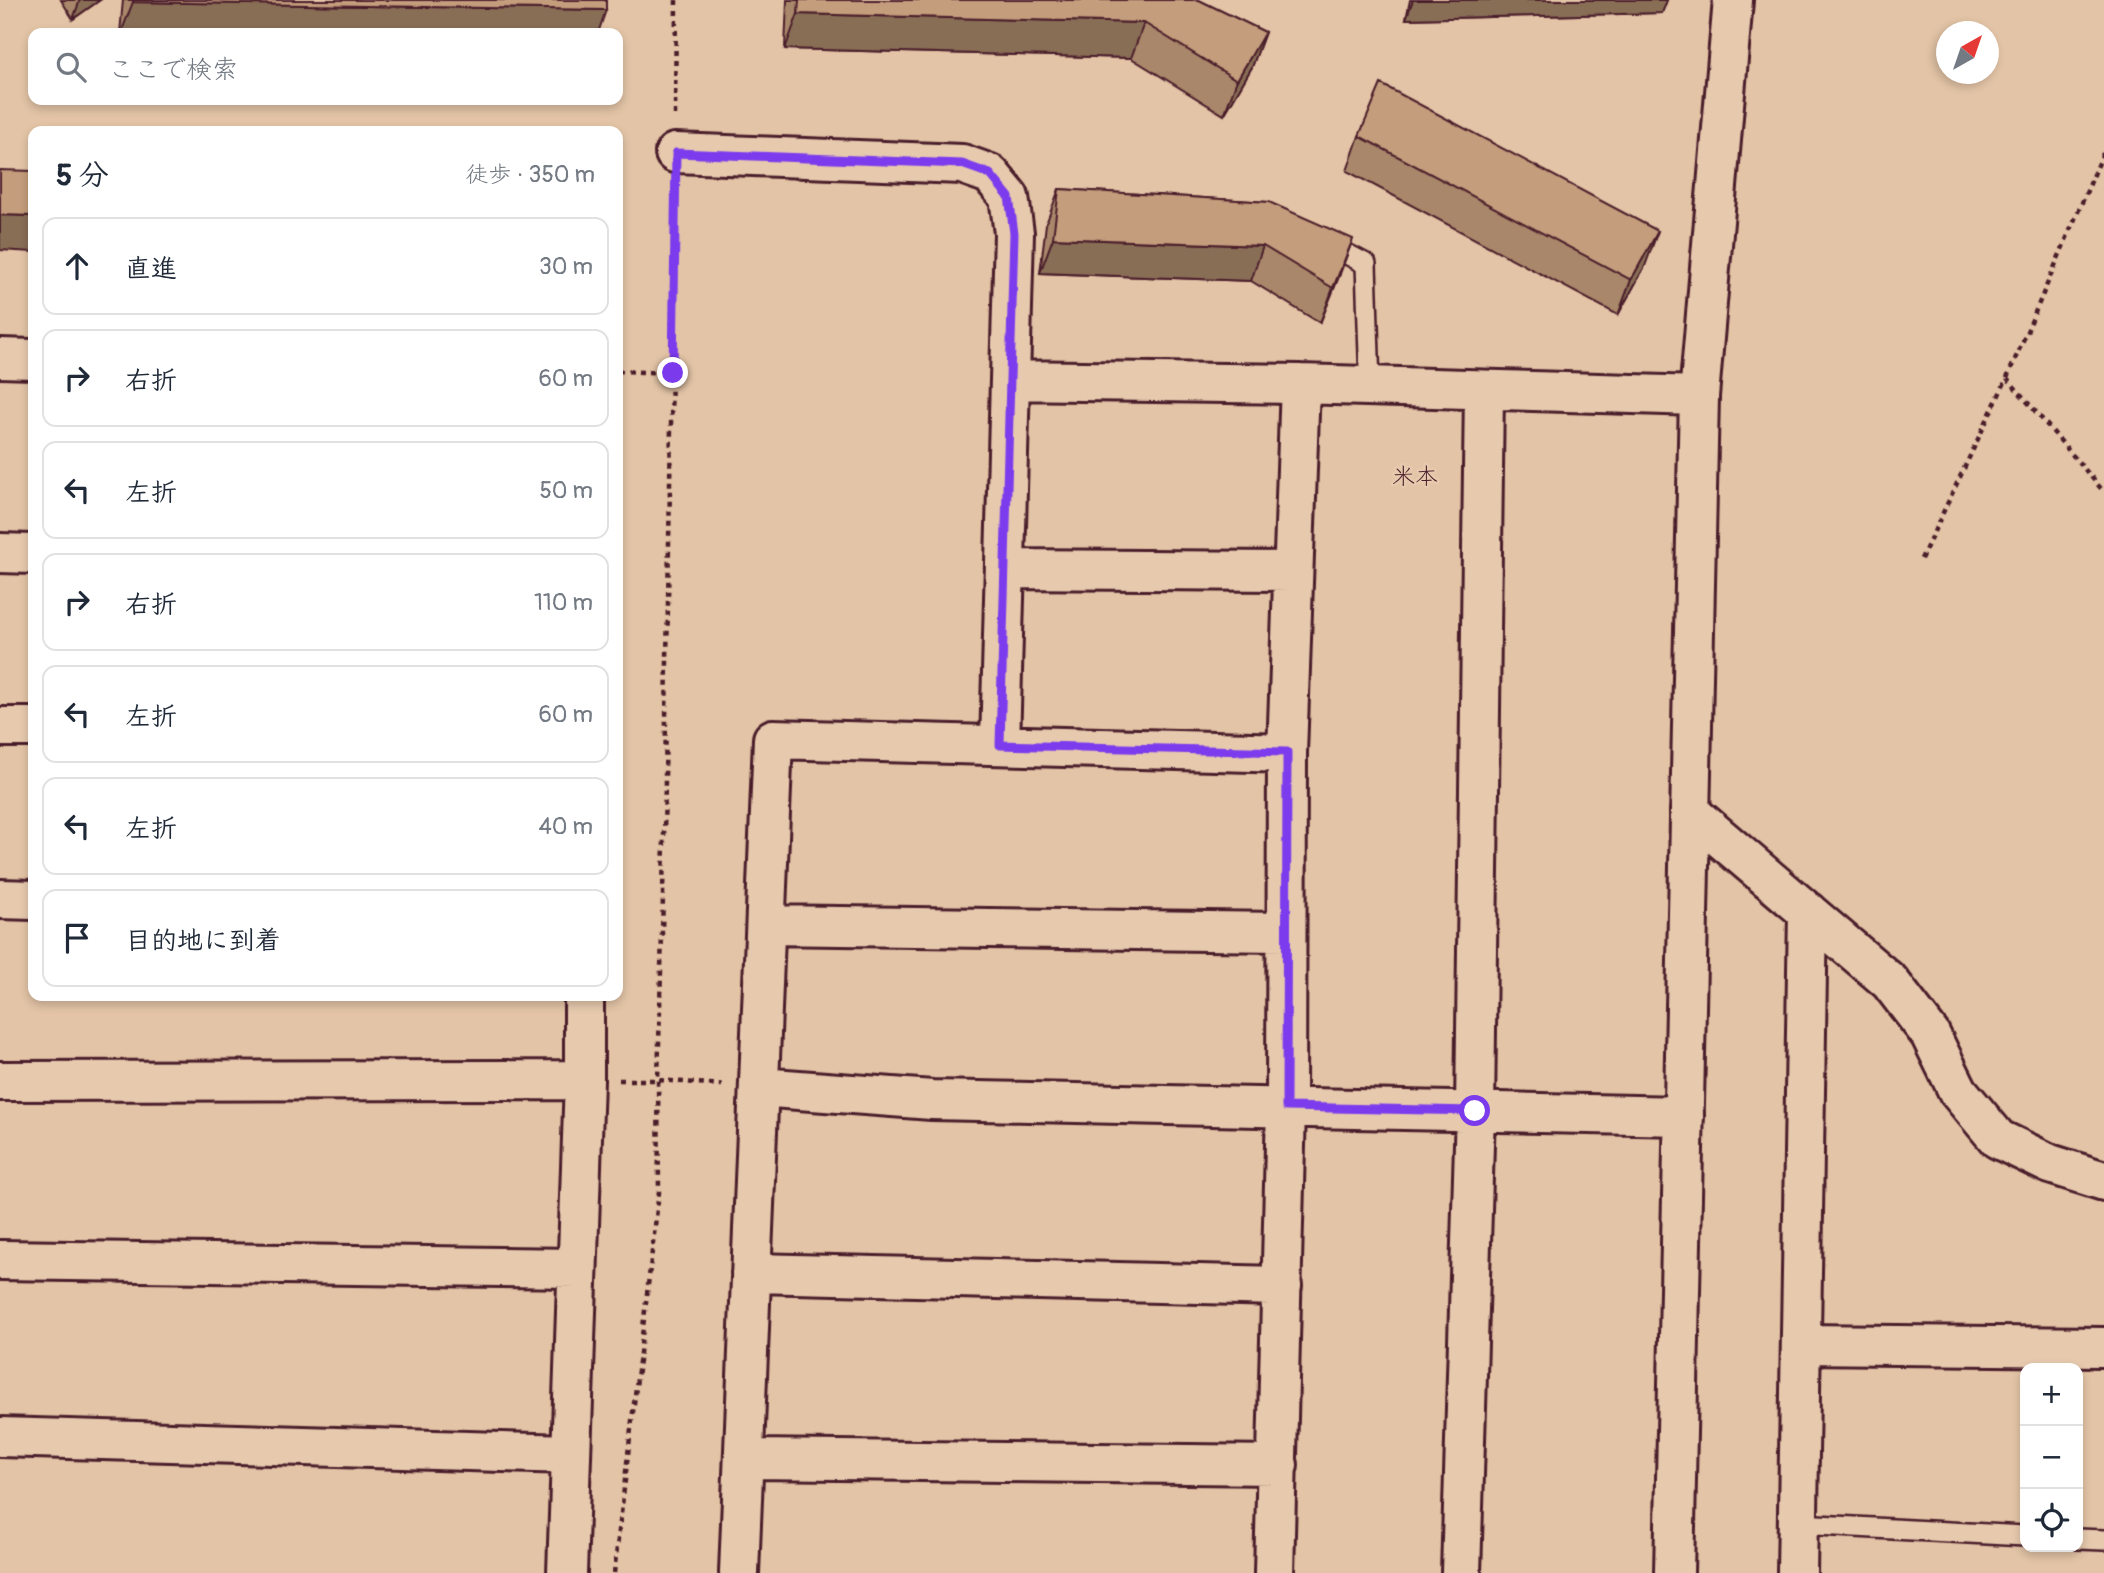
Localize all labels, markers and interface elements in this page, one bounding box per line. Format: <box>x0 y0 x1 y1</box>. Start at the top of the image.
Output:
north arrow <box>1936 21 1999 84</box>
search box <box>28 28 623 105</box>
icon: search <box>52 48 90 86</box>
text: ここで検索 <box>108 54 238 86</box>
text: 5 分 <box>56 157 109 194</box>
text: 徒歩 · 350 m <box>465 160 595 189</box>
icon: ahead <box>58 247 96 285</box>
text: 30 m <box>539 252 593 281</box>
text: 直進 <box>125 253 177 285</box>
route end <box>657 357 688 388</box>
icon: right <box>58 359 96 397</box>
text: 60 m <box>538 364 593 393</box>
text: 右折 <box>125 365 177 397</box>
district label: 米本 <box>1392 462 1438 491</box>
icon: left <box>58 471 96 509</box>
text: 50 m <box>539 476 593 505</box>
text: 左折 <box>125 477 177 509</box>
icon: right <box>58 583 96 621</box>
text: 110 m <box>534 588 593 617</box>
text: 右折 <box>125 589 177 621</box>
icon: left <box>58 695 96 733</box>
text: 60 m <box>538 700 593 729</box>
text: 左折 <box>125 701 177 733</box>
icon: left <box>58 807 96 845</box>
text: 40 m <box>539 812 593 841</box>
text: 左折 <box>125 813 177 845</box>
icon: arrive <box>58 919 96 957</box>
text: 目的地に到着 <box>125 925 281 957</box>
route start <box>1459 1095 1490 1126</box>
map controls <box>2020 1363 2083 1552</box>
button: + <box>2020 1363 2083 1426</box>
button: − <box>2020 1426 2083 1489</box>
button: locate <box>2020 1489 2083 1552</box>

